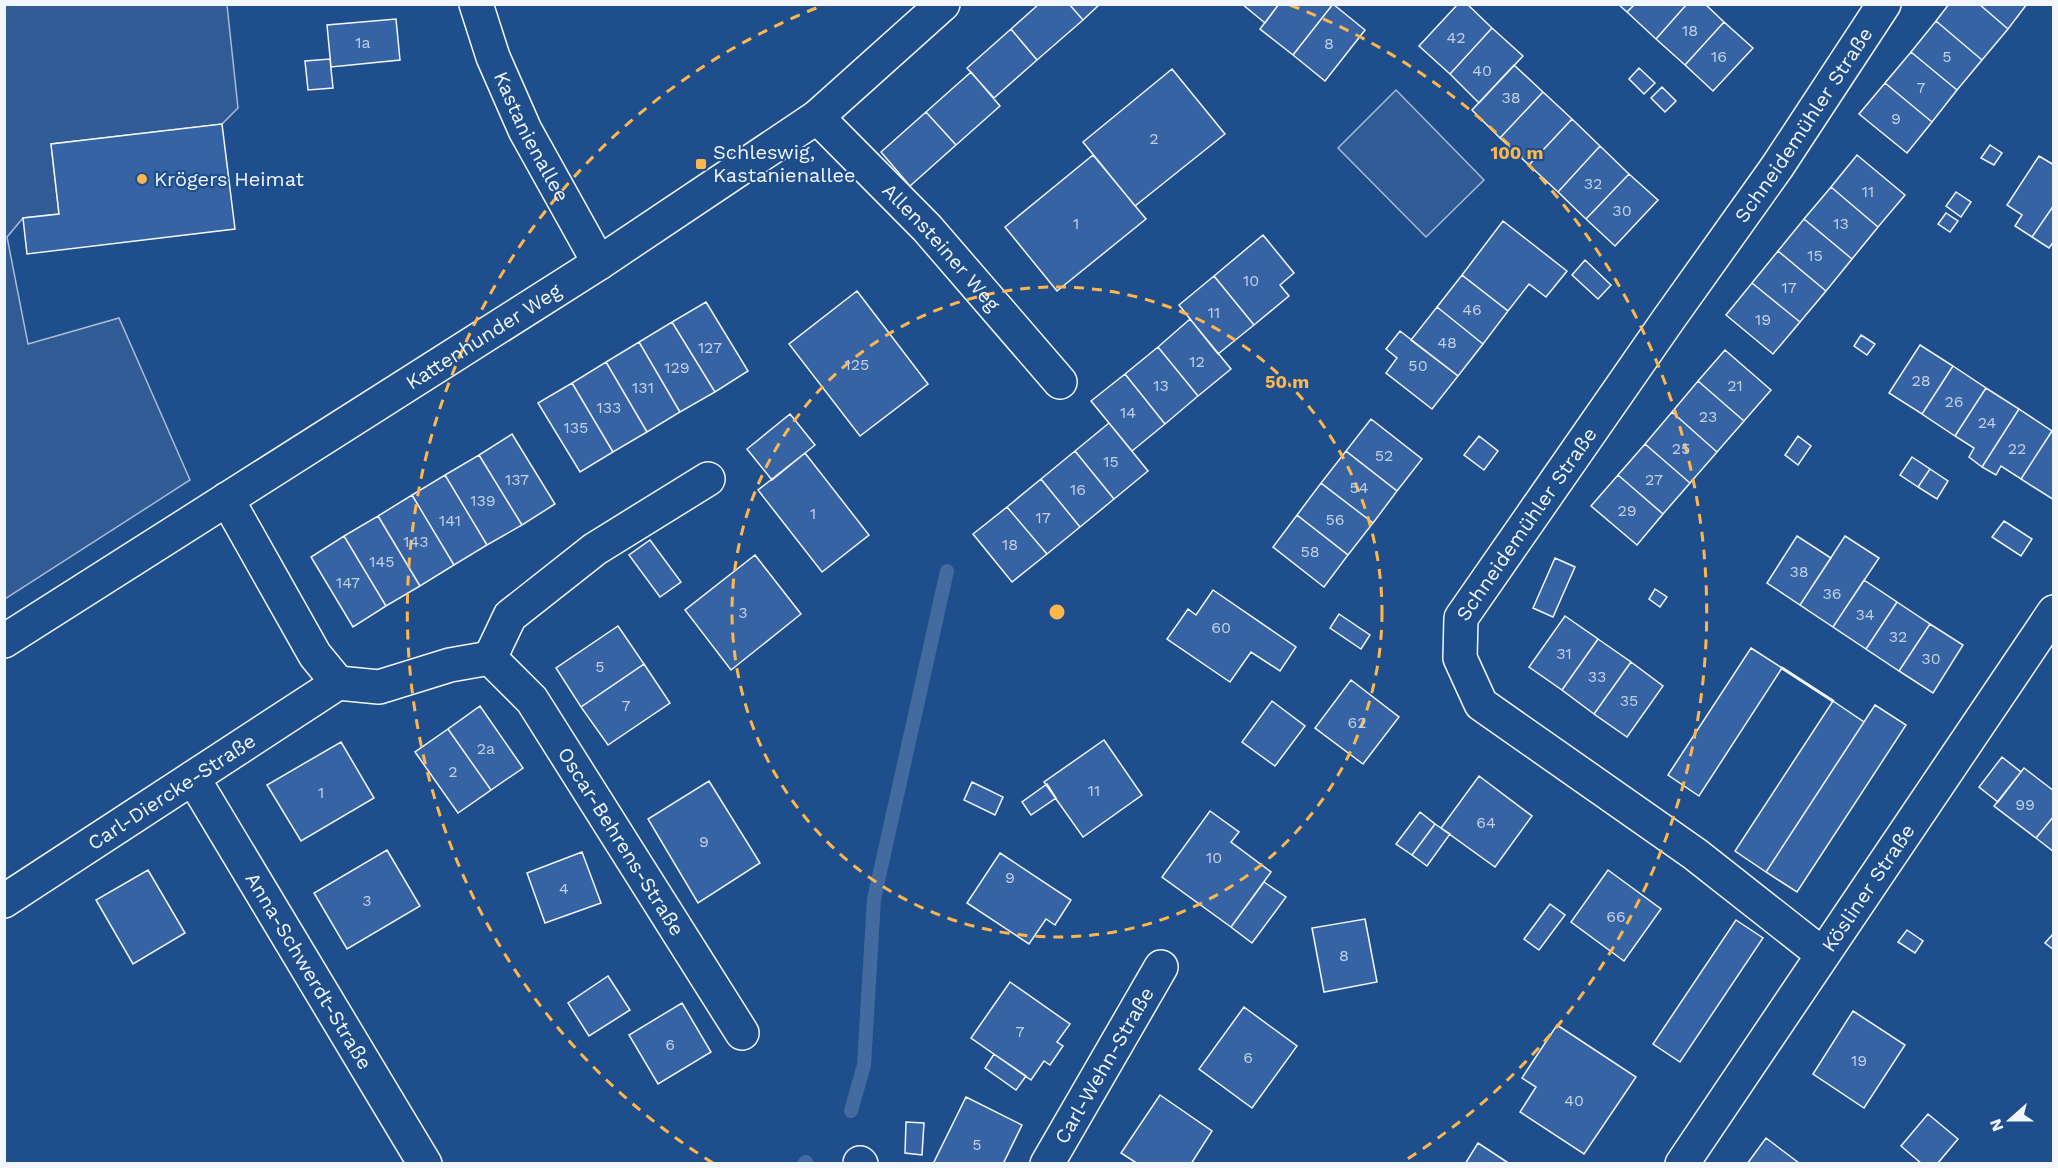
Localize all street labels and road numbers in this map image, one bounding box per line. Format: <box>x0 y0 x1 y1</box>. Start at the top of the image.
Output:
street label: Schneidemühler Straße <box>1729 23 1877 227</box>
street label: Kastanienallee <box>489 68 574 206</box>
street label: Allensteiner Weg <box>877 178 1005 316</box>
street label: Kattenhunder Weg <box>401 278 566 395</box>
street label: Schneidemühler Straße <box>1451 423 1602 625</box>
street label: Carl-Diercke-Straße <box>83 728 260 855</box>
street label: Oscar-Behrens-Straße <box>553 743 690 940</box>
street label: Kösliner Straße <box>1816 819 1920 956</box>
street label: Anna-Schwerdt-Straße <box>241 868 377 1074</box>
street label: Carl-Wehn-Straße <box>1049 983 1159 1148</box>

